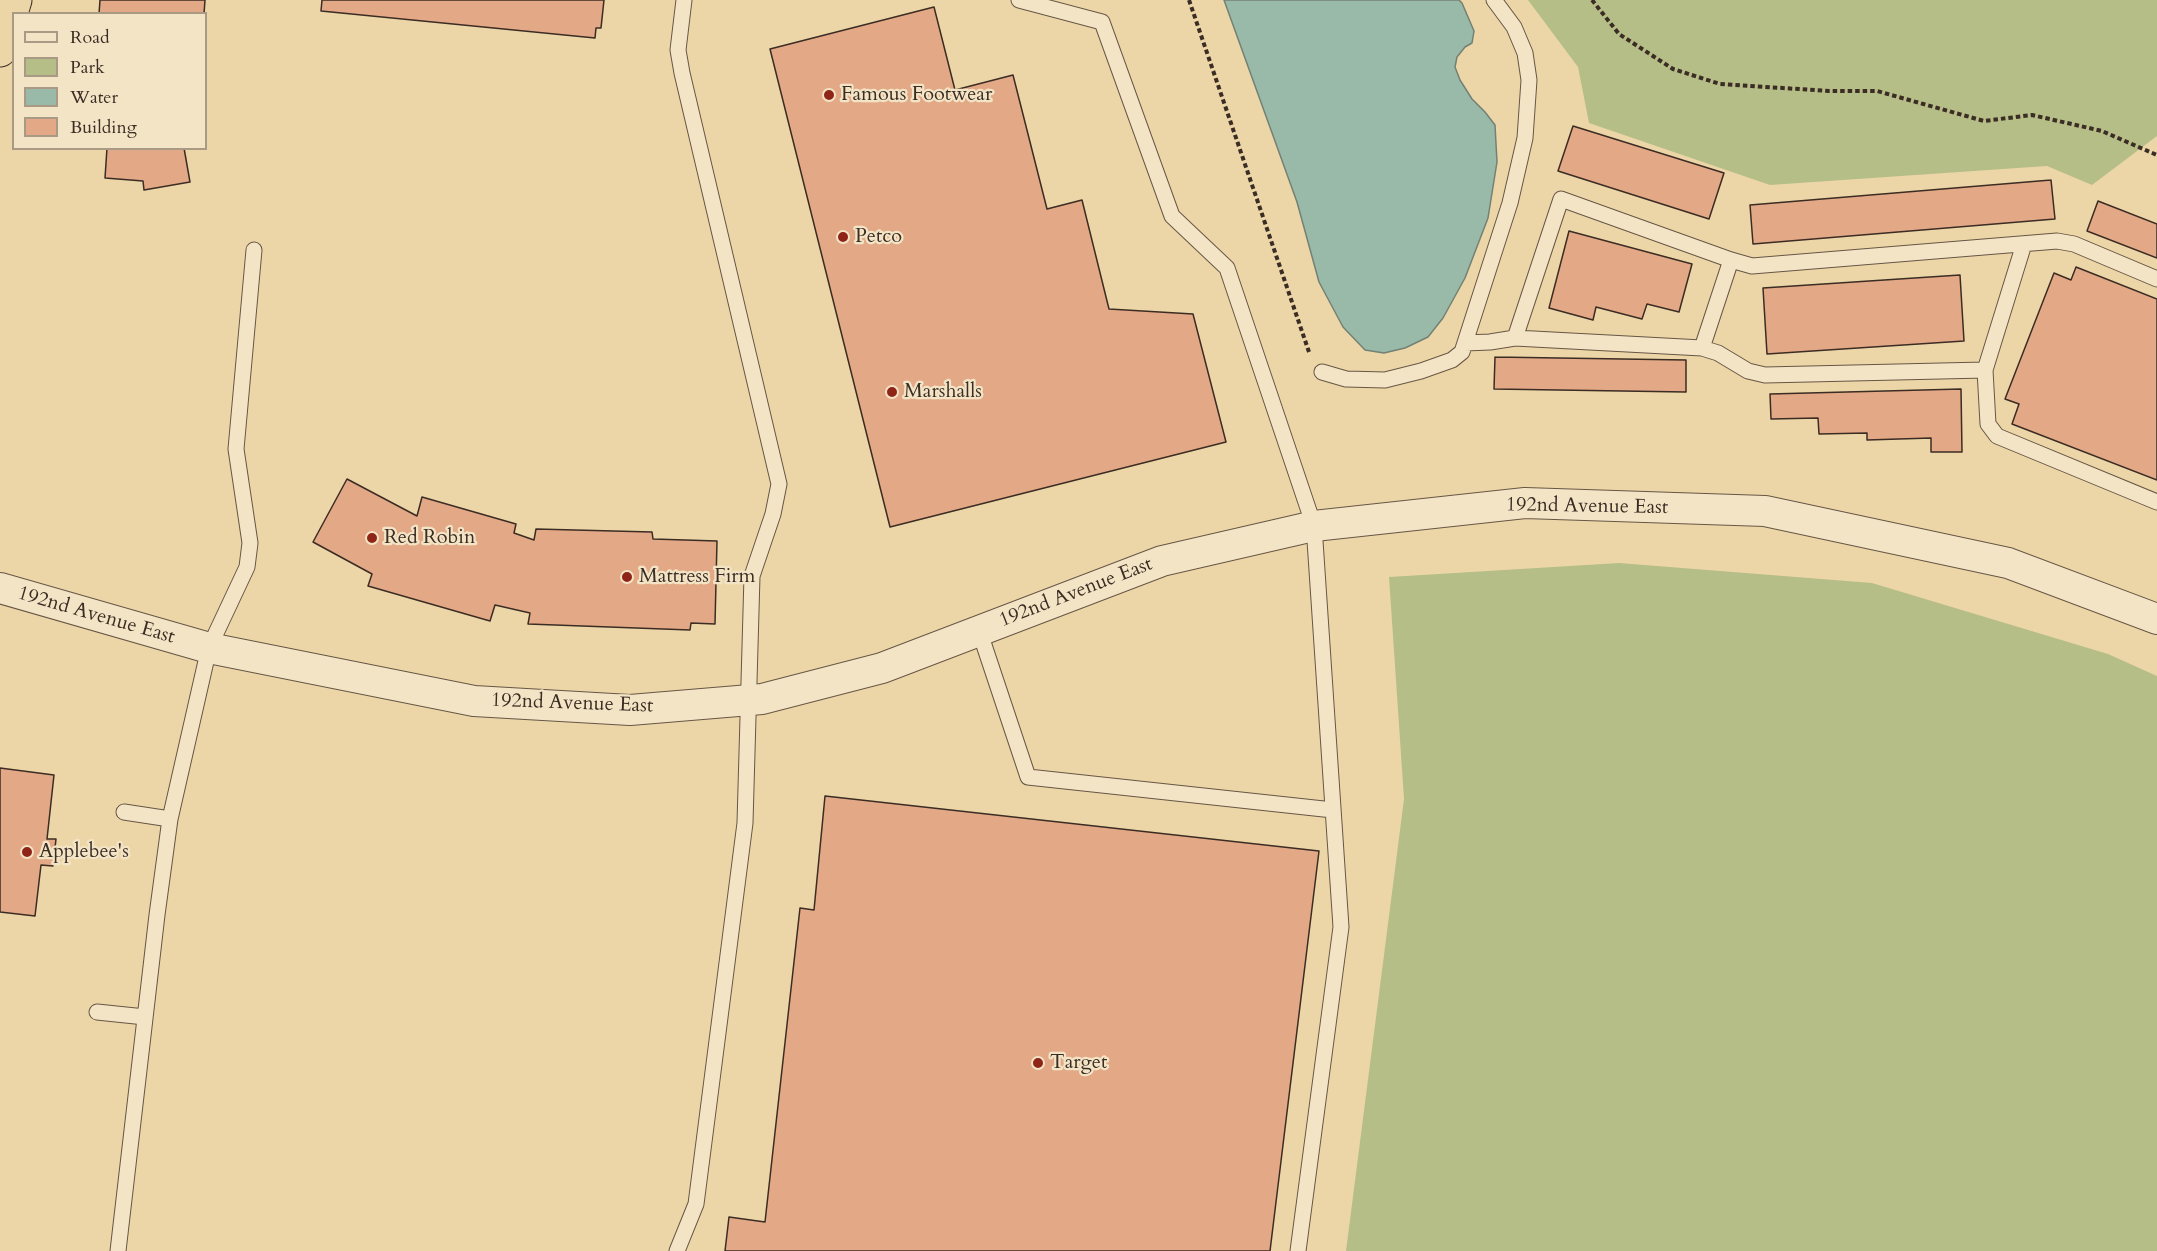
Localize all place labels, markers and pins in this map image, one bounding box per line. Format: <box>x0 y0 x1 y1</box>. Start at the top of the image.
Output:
place label: Famous Footwear <box>841 83 992 107</box>
marker: Famous Footwear <box>822 88 836 102</box>
place label: Petco <box>855 225 902 249</box>
marker: Petco <box>836 230 850 244</box>
place label: Marshalls <box>904 380 982 404</box>
marker: Marshalls <box>885 385 899 399</box>
place label: Red Robin <box>384 526 475 550</box>
marker: Red Robin <box>365 531 379 545</box>
place label: Mattress Firm <box>639 565 755 589</box>
marker: Mattress Firm <box>620 570 634 584</box>
place label: Applebee's <box>39 840 129 864</box>
marker: Applebee's <box>20 845 34 859</box>
place label: Target <box>1050 1051 1107 1075</box>
marker: Target <box>1031 1056 1045 1070</box>

